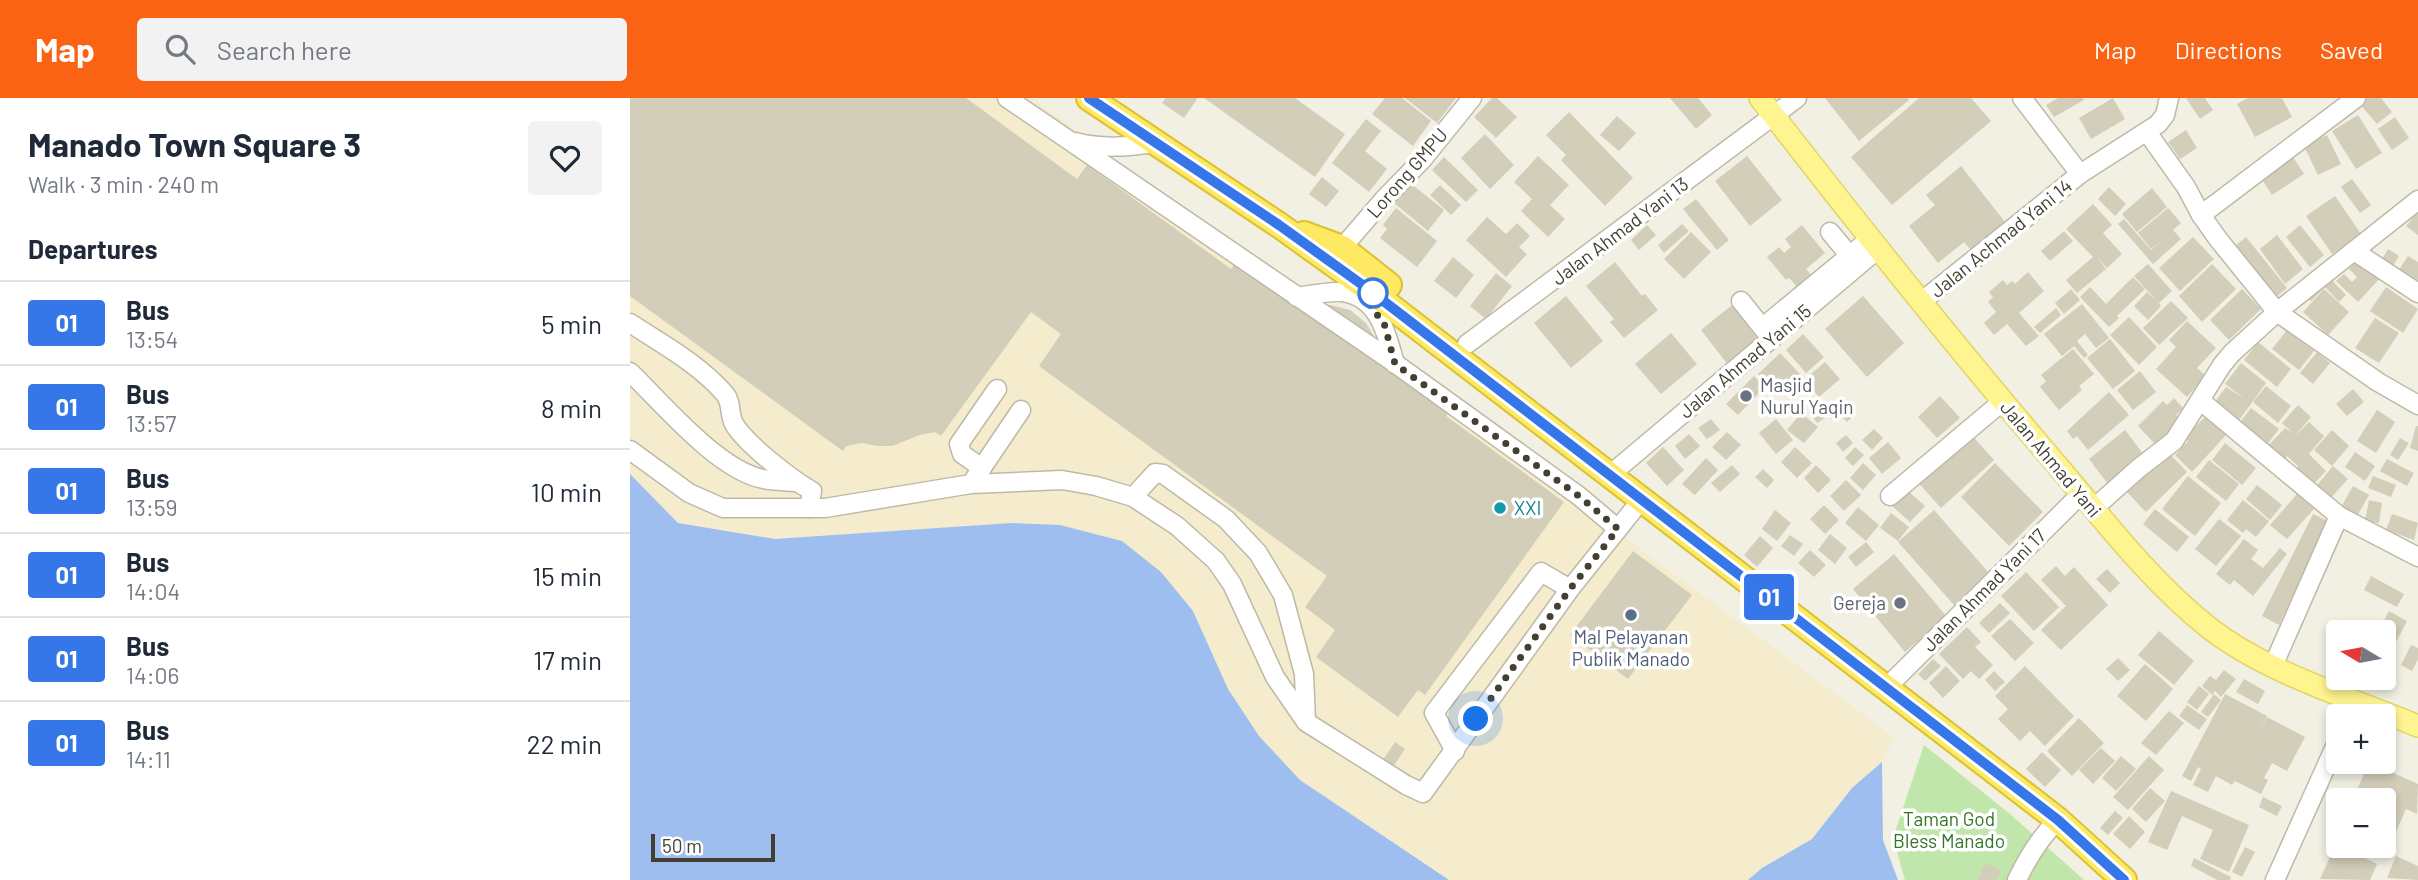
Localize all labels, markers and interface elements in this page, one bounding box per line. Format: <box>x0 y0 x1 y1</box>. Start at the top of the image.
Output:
search box <box>137 18 627 81</box>
text: Map <box>35 29 95 69</box>
icon: search <box>161 30 199 68</box>
text: Search here <box>217 34 352 65</box>
text: Map <box>2094 35 2137 64</box>
text: Directions <box>2175 35 2282 64</box>
text: Saved <box>2320 35 2383 64</box>
button: heart <box>528 121 602 195</box>
street label: Lorong GMPU <box>1361 123 1452 222</box>
text: Manado Town Square 3 <box>28 124 361 164</box>
text: Walk · 3 min · 240 m <box>28 170 219 198</box>
street label: Jalan Ahmad Yani 13 <box>1547 172 1693 289</box>
street label: Jalan Achmad Yani 14 <box>1925 173 2076 302</box>
text: Departures <box>28 233 158 264</box>
unlabelled marker <box>1358 278 1388 308</box>
text: Bus <box>126 294 169 325</box>
street label: Jalan Ahmad Yani 15 <box>1674 299 1815 422</box>
text: 01 <box>56 308 77 337</box>
text: 5 min <box>541 308 602 339</box>
text: 13:54 <box>126 325 178 353</box>
place label: Masjid Nurul Yaqin <box>1760 373 1854 418</box>
text: Bus <box>126 378 169 409</box>
marker: Masjid Nurul Yaqin <box>1738 388 1754 404</box>
text: 01 <box>56 392 77 421</box>
text: 8 min <box>541 392 602 423</box>
street label: Jalan Ahmad Yani <box>1996 396 2107 522</box>
text: 13:57 <box>126 409 176 437</box>
text: Bus <box>126 462 169 493</box>
text: 01 <box>56 476 77 505</box>
text: 10 min <box>531 476 602 507</box>
text: 13:59 <box>126 493 178 521</box>
place label: XXI <box>1514 496 1541 519</box>
marker: XXI <box>1492 500 1508 516</box>
street label: Jalan Ahmad Yani 17 <box>1917 523 2050 656</box>
text: Bus <box>126 546 169 577</box>
text: 01 <box>56 560 77 589</box>
text: 15 min <box>532 560 602 591</box>
line badge: 01 <box>1738 574 1800 620</box>
text: 14:04 <box>126 577 180 605</box>
text: 01 <box>1758 582 1780 611</box>
place label: Gereja <box>1833 591 1886 614</box>
marker: Gereja <box>1892 595 1908 611</box>
marker: Mal Pelayanan Publik Manado <box>1623 607 1639 623</box>
north arrow <box>2326 620 2396 690</box>
map controls <box>2326 620 2396 858</box>
place label: Mal Pelayanan Publik Manado <box>1572 625 1690 670</box>
text: Bus <box>126 630 169 661</box>
text: 01 <box>56 644 77 673</box>
text: 17 min <box>533 644 602 675</box>
text: 14:06 <box>126 661 179 689</box>
your location <box>1458 701 1493 736</box>
button: + <box>2326 704 2396 774</box>
text: Bus <box>126 714 169 745</box>
text: 01 <box>56 728 77 757</box>
text: 22 min <box>527 728 602 759</box>
text: 14:11 <box>126 745 171 773</box>
button: − <box>2326 788 2396 858</box>
park label: Taman God Bless Manado <box>1893 807 2005 852</box>
scale bar <box>651 831 775 863</box>
text: 50 m <box>662 834 702 857</box>

